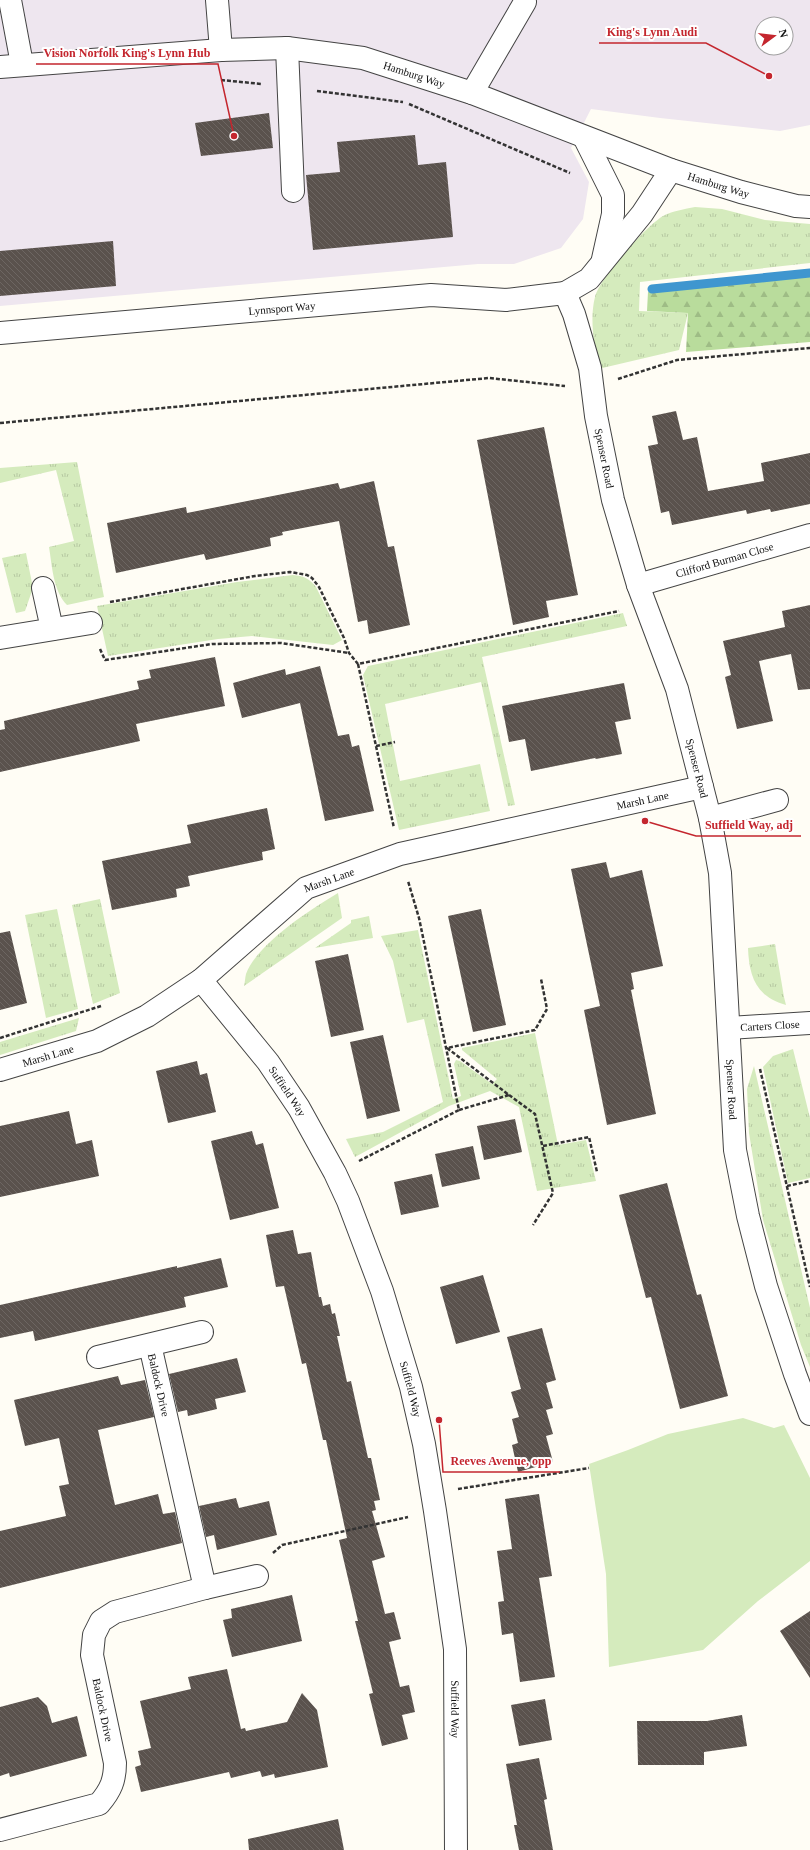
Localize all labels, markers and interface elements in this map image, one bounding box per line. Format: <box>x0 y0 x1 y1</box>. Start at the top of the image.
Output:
north arrow <box>754 16 794 56</box>
callout: King's Lynn Audi <box>599 19 706 43</box>
text: King's Lynn Audi <box>607 25 698 39</box>
text: N <box>777 28 790 39</box>
callout: Vision Norfolk King's Lynn Hub <box>36 40 218 64</box>
text: Vision Norfolk King's Lynn Hub <box>44 46 211 60</box>
street label: Hamburg Way <box>382 59 447 90</box>
street label: Hamburg Way <box>686 170 751 200</box>
street label: Lynnsport Way <box>248 299 316 317</box>
street label: Spenser Road <box>593 427 617 490</box>
street label: Clifford Burman Close <box>674 540 775 580</box>
street label: Spenser Road <box>684 737 711 800</box>
street label: Marsh Lane <box>615 789 670 812</box>
callout: Suffield Way, adj <box>696 812 801 836</box>
text: Suffield Way, adj <box>705 818 793 832</box>
street label: Marsh Lane <box>302 865 356 894</box>
street label: Carters Close <box>740 1018 800 1033</box>
street label: Marsh Lane <box>21 1042 75 1069</box>
street label: Spenser Road <box>724 1059 739 1121</box>
street label: Suffield Way <box>267 1064 309 1119</box>
street label: Baldock Drive <box>146 1352 172 1418</box>
street label: Suffield Way <box>397 1360 424 1419</box>
callout: Reeves Avenue, opp <box>443 1448 560 1472</box>
text: Reeves Avenue, opp <box>451 1454 552 1468</box>
street label: Baldock Drive <box>90 1677 116 1743</box>
street label: Suffield Way <box>449 1680 461 1739</box>

